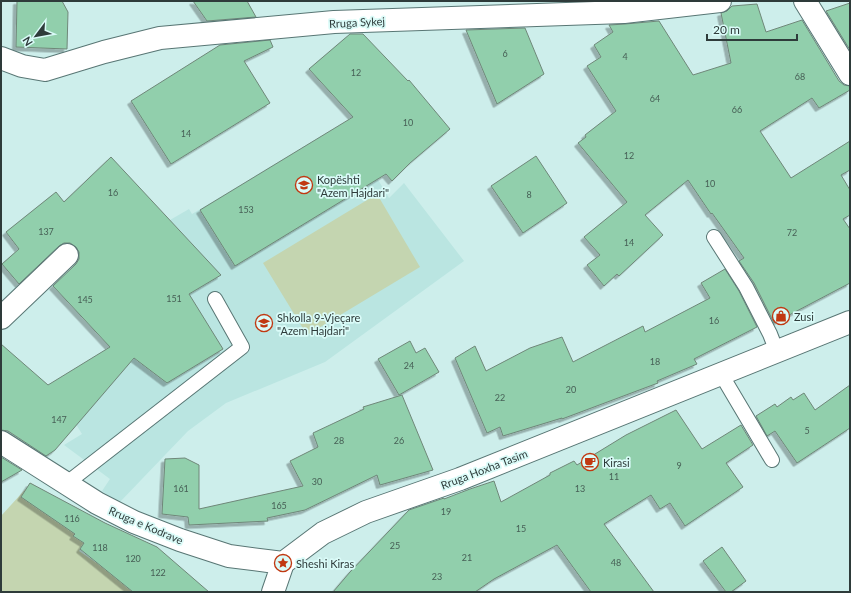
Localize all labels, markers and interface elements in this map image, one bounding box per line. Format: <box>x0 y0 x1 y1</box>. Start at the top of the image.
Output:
street label: Rruga Sykej <box>329 14 386 30</box>
north arrow <box>16 16 56 56</box>
scale bar <box>707 16 797 42</box>
text: 20 m <box>713 22 740 37</box>
text: N <box>19 35 35 49</box>
house number: 6 <box>502 48 508 59</box>
house number: 4 <box>622 51 628 62</box>
house number: 12 <box>351 67 361 78</box>
house number: 68 <box>795 71 805 82</box>
house number: 64 <box>650 93 660 104</box>
house number: 66 <box>732 104 742 115</box>
house number: 10 <box>403 117 413 128</box>
house number: 14 <box>181 128 191 139</box>
house number: 12 <box>624 150 634 161</box>
place label: Kopështi "Azem Hajdari" <box>317 173 389 199</box>
school or university icon: Kopështi "Azem Hajdari" <box>294 175 314 195</box>
house number: 10 <box>705 178 715 189</box>
house number: 16 <box>108 187 118 198</box>
house number: 8 <box>526 189 532 200</box>
house number: 153 <box>238 204 254 215</box>
house number: 137 <box>38 226 54 237</box>
house number: 72 <box>787 227 797 238</box>
house number: 14 <box>624 237 634 248</box>
house number: 151 <box>166 293 182 304</box>
house number: 145 <box>77 294 93 305</box>
shop icon: Zusi <box>771 306 791 326</box>
place label: Zusi <box>794 310 814 323</box>
place label: Shkolla 9-Vjeçare "Azem Hajdari" <box>277 311 361 337</box>
school or university icon: Shkolla 9-Vjeçare "Azem Hajdari" <box>254 313 274 333</box>
house number: 16 <box>709 315 719 326</box>
house number: 18 <box>650 356 660 367</box>
house number: 24 <box>404 360 414 371</box>
house number: 20 <box>566 384 576 395</box>
house number: 22 <box>495 392 505 403</box>
house number: 147 <box>51 414 67 425</box>
house number: 5 <box>804 425 810 436</box>
house number: 28 <box>334 435 344 446</box>
house number: 26 <box>394 435 404 446</box>
street label: Rruga Hoxha Tasim <box>439 446 529 492</box>
cafe icon: Kirasi <box>580 452 600 472</box>
place label: Kirasi <box>603 456 630 469</box>
house number: 9 <box>676 460 682 471</box>
house number: 11 <box>609 471 619 482</box>
house number: 30 <box>312 476 322 487</box>
house number: 161 <box>173 483 189 494</box>
house number: 13 <box>575 483 585 494</box>
house number: 165 <box>271 500 287 511</box>
street label: Rruga e Kodrave <box>107 503 185 547</box>
house number: 19 <box>441 506 451 517</box>
house number: 116 <box>64 513 80 524</box>
house number: 15 <box>516 523 526 534</box>
house number: 25 <box>390 540 400 551</box>
house number: 118 <box>92 542 108 553</box>
house number: 21 <box>462 552 472 563</box>
house number: 120 <box>125 553 141 564</box>
place icon: Sheshi Kiras <box>273 553 293 573</box>
place label: Sheshi Kiras <box>296 557 354 570</box>
house number: 48 <box>611 557 621 568</box>
house number: 122 <box>150 567 166 578</box>
house number: 23 <box>432 571 442 582</box>

